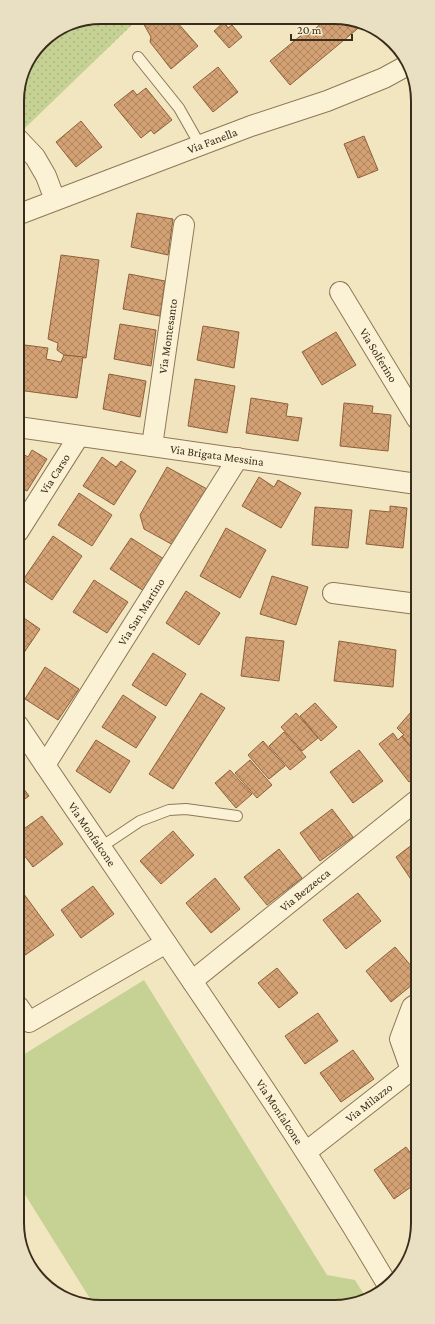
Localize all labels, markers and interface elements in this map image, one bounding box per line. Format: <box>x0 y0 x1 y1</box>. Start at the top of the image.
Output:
scale bar <box>291 16 352 42</box>
text: 20 m <box>297 23 322 37</box>
street label: Via Fanella <box>185 125 240 157</box>
street label: Via Montesanto <box>156 298 180 375</box>
street label: Via Solferino <box>357 326 400 385</box>
street label: Via Brigata Messina <box>169 442 265 469</box>
street label: Via Carso <box>37 451 73 497</box>
street label: Via San Martino <box>115 575 168 648</box>
street label: Via Monfalcone <box>65 799 119 869</box>
street label: Via Bezzecca <box>277 865 333 914</box>
street label: Via Monfalcone <box>253 1077 306 1147</box>
street label: Via Milazzo <box>343 1080 395 1125</box>

